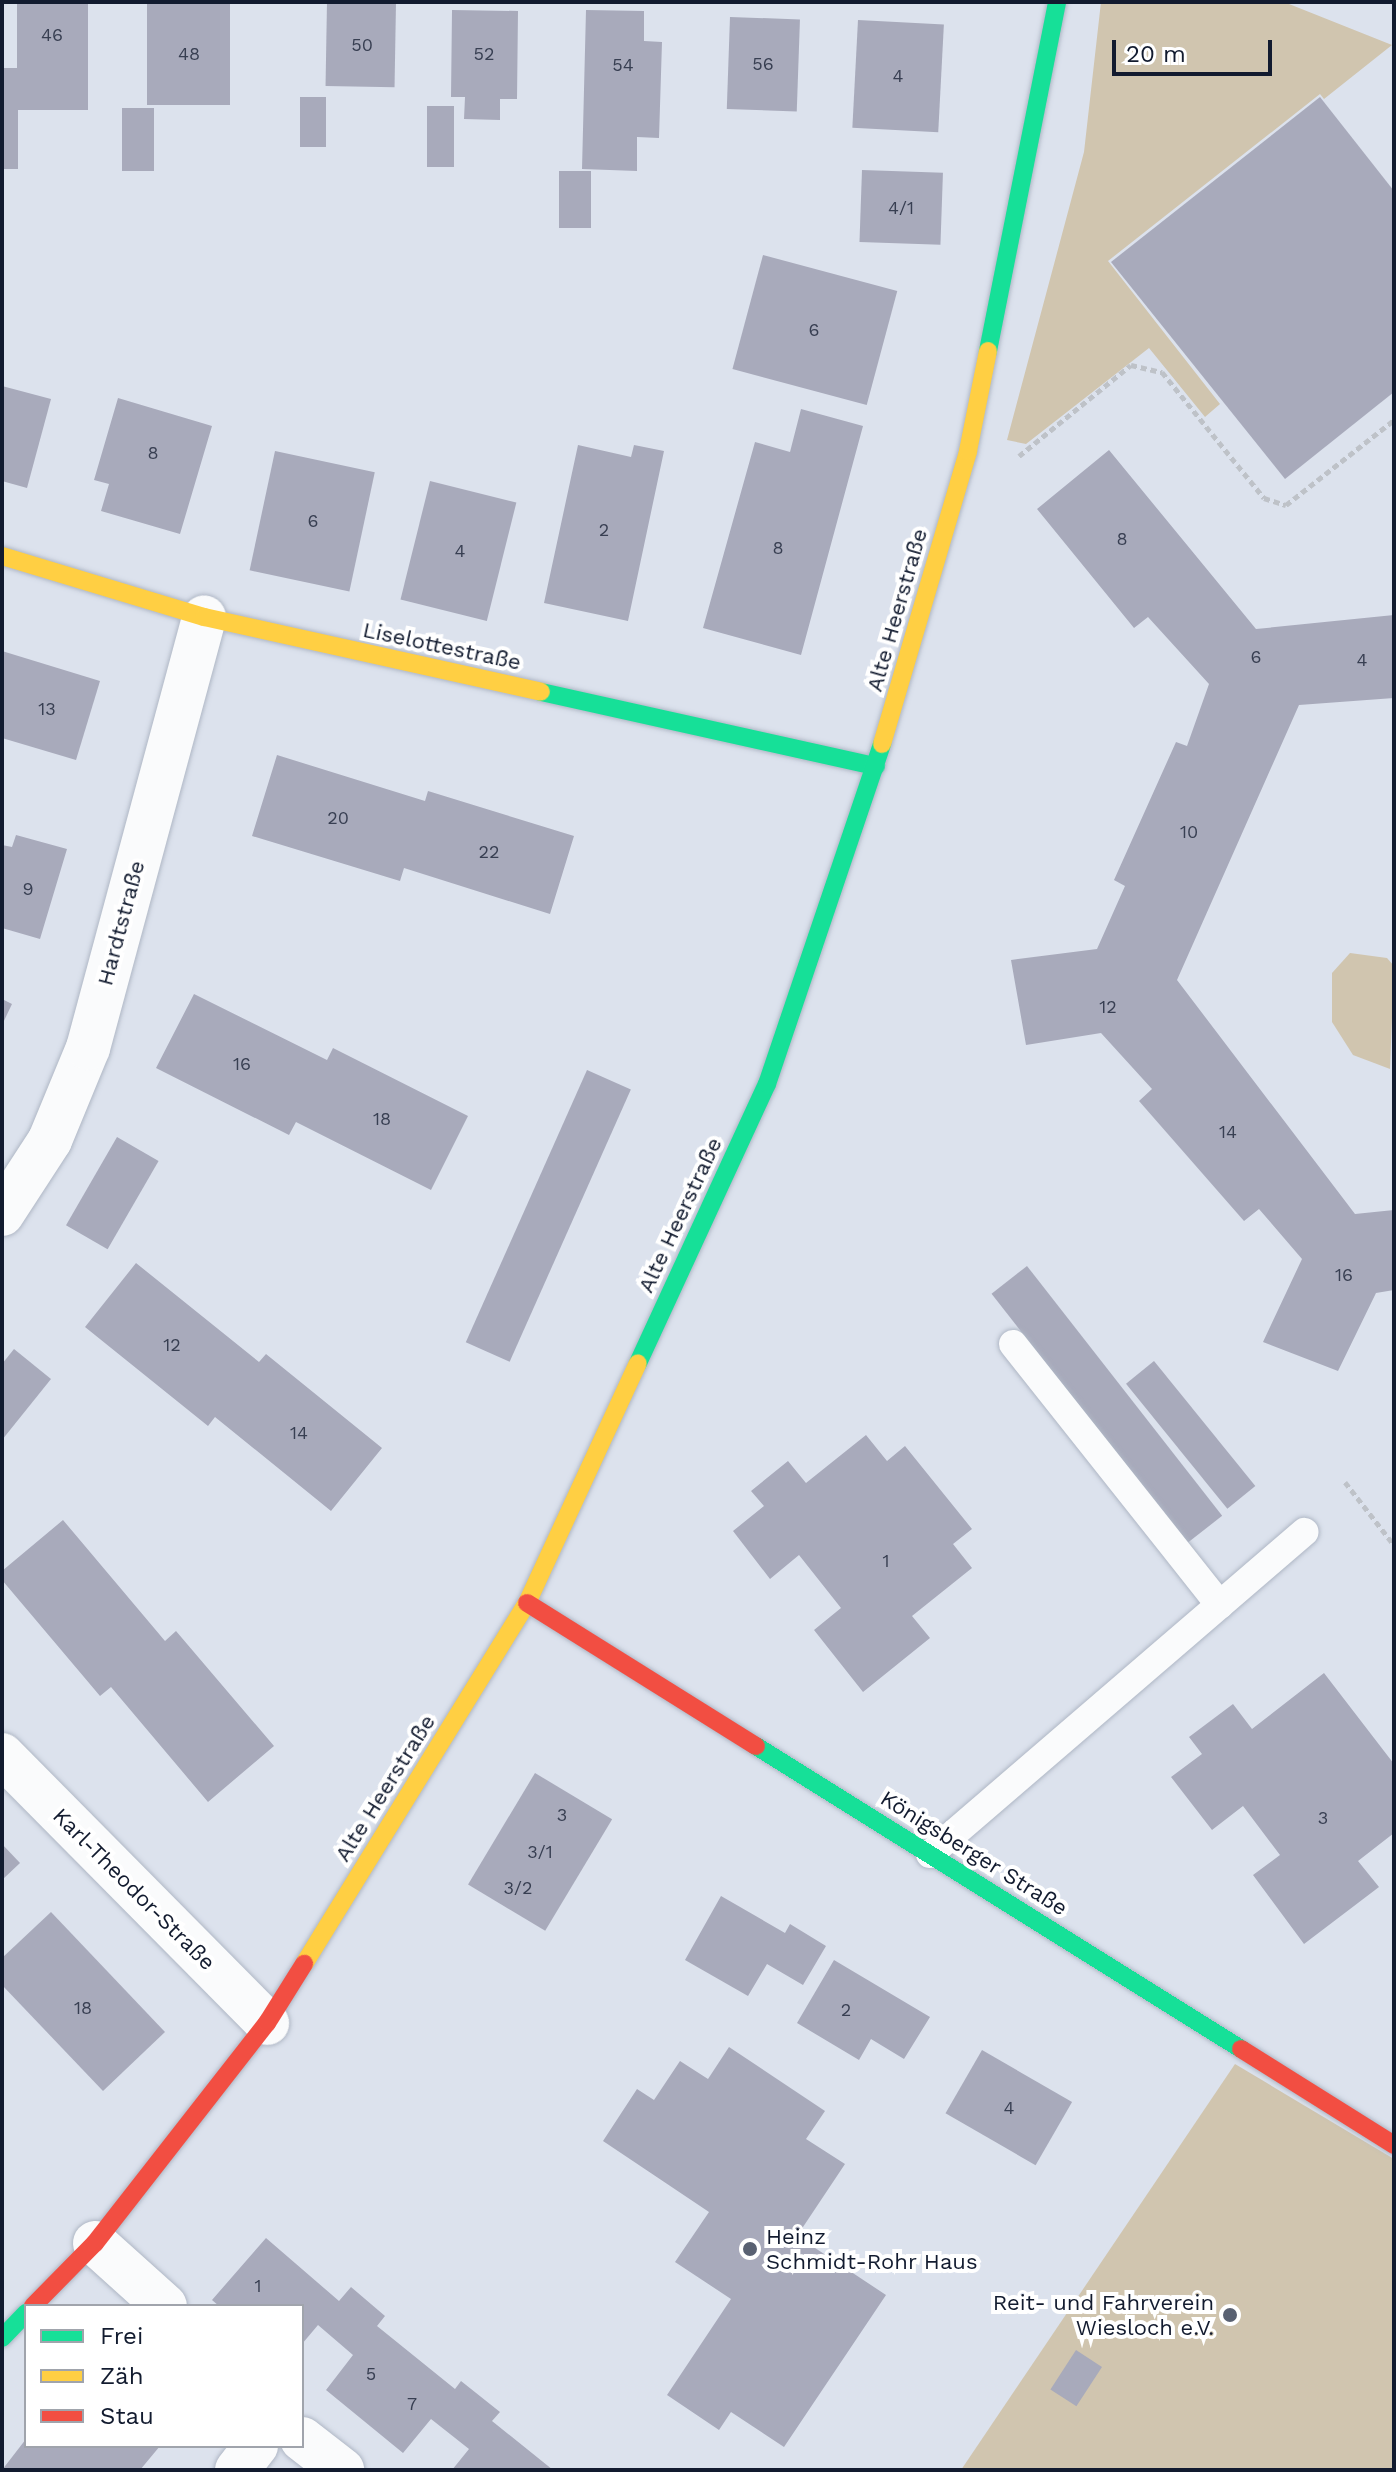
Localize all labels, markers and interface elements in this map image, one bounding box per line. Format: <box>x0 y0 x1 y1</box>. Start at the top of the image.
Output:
house number: 46 <box>41 24 63 46</box>
scale bar <box>1116 24 1276 74</box>
house number: 50 <box>351 34 373 56</box>
text: 20 m <box>1126 40 1186 68</box>
house number: 48 <box>178 43 200 65</box>
house number: 52 <box>474 43 494 65</box>
house number: 56 <box>752 53 774 75</box>
house number: 54 <box>612 54 634 76</box>
house number: 4 <box>893 65 903 87</box>
house number: 4/1 <box>888 197 914 219</box>
house number: 6 <box>809 319 819 341</box>
house number: 8 <box>147 442 159 464</box>
house number: 6 <box>308 510 318 532</box>
house number: 2 <box>599 519 609 541</box>
street label: Alte Heerstraße <box>861 525 933 695</box>
house number: 8 <box>1116 528 1128 550</box>
house number: 8 <box>772 537 784 559</box>
house number: 4 <box>455 540 465 562</box>
street label: Liselottestraße <box>361 616 523 676</box>
house number: 6 <box>1251 646 1261 668</box>
house number: 4 <box>1357 649 1367 671</box>
house number: 13 <box>38 698 56 720</box>
house number: 20 <box>327 807 349 829</box>
house number: 10 <box>1180 821 1198 843</box>
house number: 22 <box>479 841 499 863</box>
street label: Hardtstraße <box>92 858 150 988</box>
house number: 9 <box>22 878 34 900</box>
house number: 12 <box>1099 996 1117 1018</box>
house number: 16 <box>233 1053 251 1075</box>
house number: 18 <box>373 1108 391 1130</box>
house number: 14 <box>1219 1121 1237 1143</box>
street label: Alte Heerstraße <box>632 1133 728 1297</box>
house number: 16 <box>1335 1264 1353 1286</box>
house number: 12 <box>163 1334 181 1356</box>
house number: 14 <box>290 1422 308 1444</box>
house number: 1 <box>882 1550 890 1572</box>
street label: Alte Heerstraße <box>329 1710 441 1866</box>
street label: Königsberger Straße <box>875 1785 1073 1921</box>
street label: Karl-Theodor-Straße <box>47 1802 221 1976</box>
house number: 3 <box>557 1804 567 1826</box>
house number: 3 <box>1318 1807 1328 1829</box>
house number: 3/1 <box>527 1841 553 1863</box>
house number: 3/2 <box>504 1877 532 1899</box>
house number: 18 <box>74 1997 92 2019</box>
house number: 2 <box>841 1999 851 2021</box>
house number: 4 <box>1004 2097 1014 2119</box>
place label: Heinz Schmidt-Rohr Haus <box>766 2223 978 2274</box>
marker: Heinz Schmidt-Rohr Haus <box>741 2240 759 2258</box>
house number: 1 <box>254 2275 262 2297</box>
place label: Reit- und Fahrverein Wiesloch e.V. <box>993 2289 1214 2340</box>
legend <box>24 2304 304 2448</box>
marker: Reit- und Fahrverein Wiesloch e.V. <box>1221 2306 1239 2324</box>
text: Frei <box>100 2322 143 2350</box>
text: Zäh <box>100 2362 144 2390</box>
house number: 5 <box>366 2363 376 2385</box>
house number: 7 <box>407 2393 417 2415</box>
text: Stau <box>100 2402 154 2430</box>

